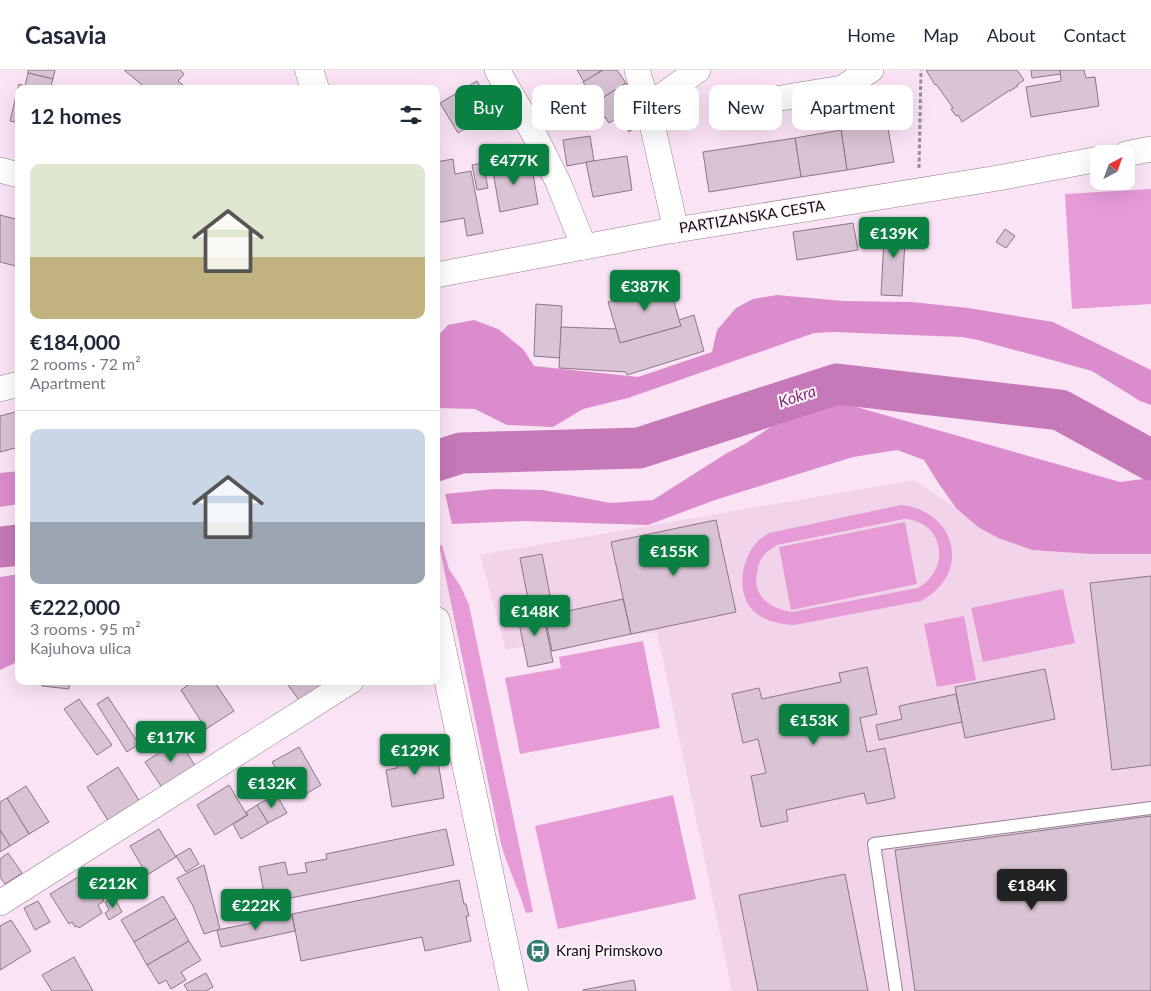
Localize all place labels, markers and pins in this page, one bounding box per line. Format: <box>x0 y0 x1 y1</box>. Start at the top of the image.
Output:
pin: €477K <box>479 144 549 186</box>
pin: €139K <box>859 216 929 259</box>
pin: €387K <box>610 270 680 312</box>
pin: €155K <box>639 534 709 577</box>
pin: €148K <box>500 594 570 637</box>
pin: €153K <box>779 704 849 746</box>
pin: €117K <box>136 720 206 763</box>
pin: €129K <box>380 734 450 776</box>
pin: €132K <box>237 766 307 809</box>
pin: €212K <box>78 866 148 909</box>
pin: €184K <box>997 868 1067 911</box>
pin: €222K <box>221 888 291 931</box>
bus stop icon: Kranj Primskovo <box>525 938 551 964</box>
place label: Kranj Primskovo <box>556 941 663 959</box>

